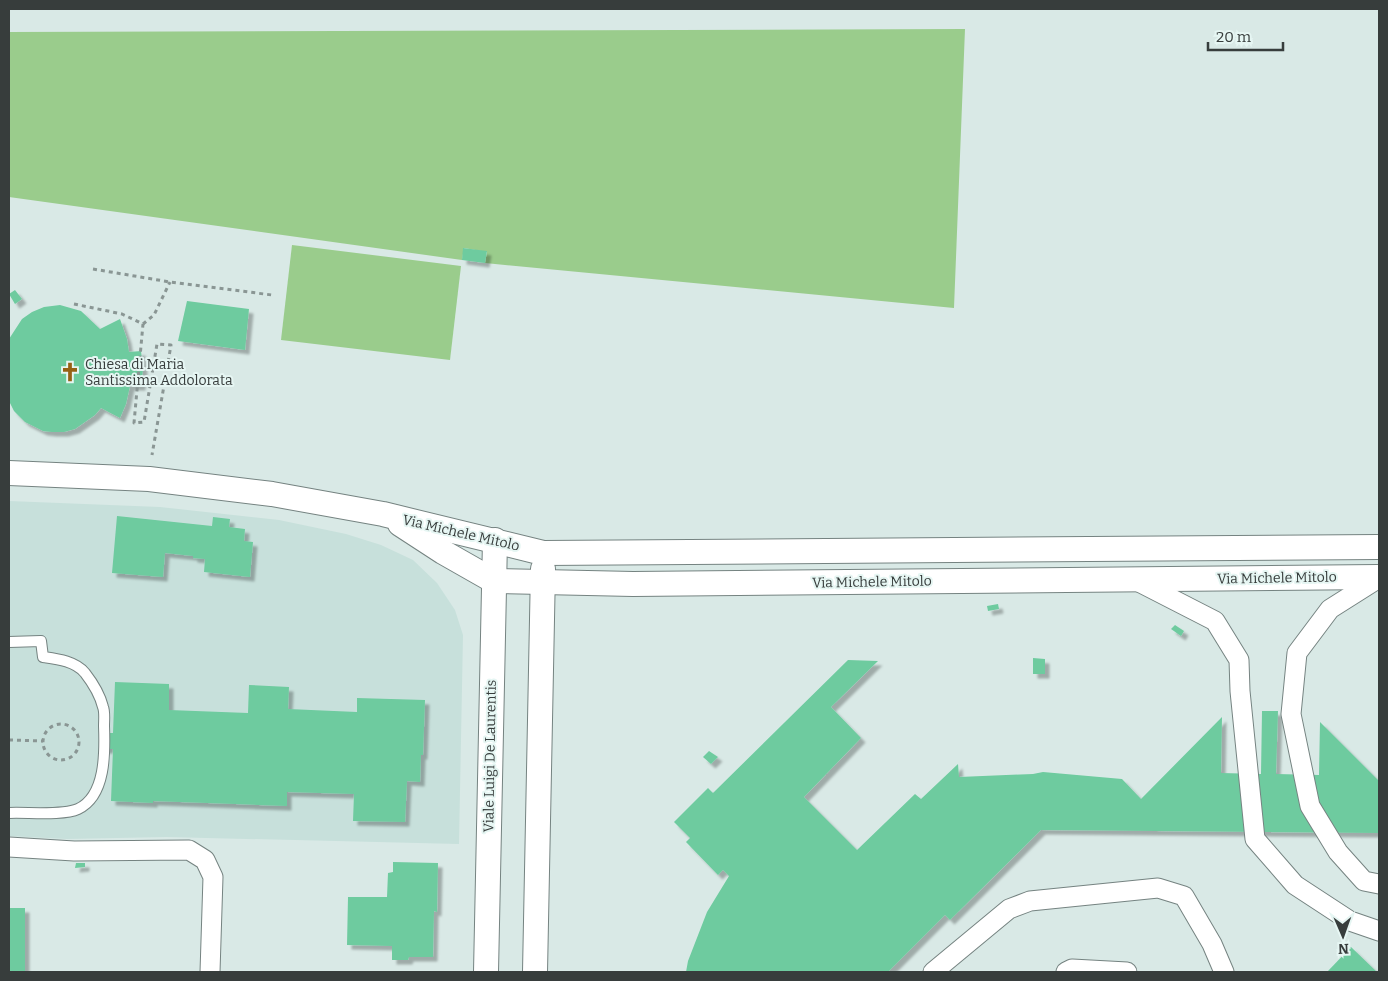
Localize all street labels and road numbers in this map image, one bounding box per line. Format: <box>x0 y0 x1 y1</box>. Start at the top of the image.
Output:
street label: Via Michele Mitolo <box>401 511 521 555</box>
street label: Via Michele Mitolo <box>1217 568 1337 588</box>
street label: Via Michele Mitolo <box>812 572 932 592</box>
street label: Viale Luigi De Laurentis <box>480 679 500 833</box>

